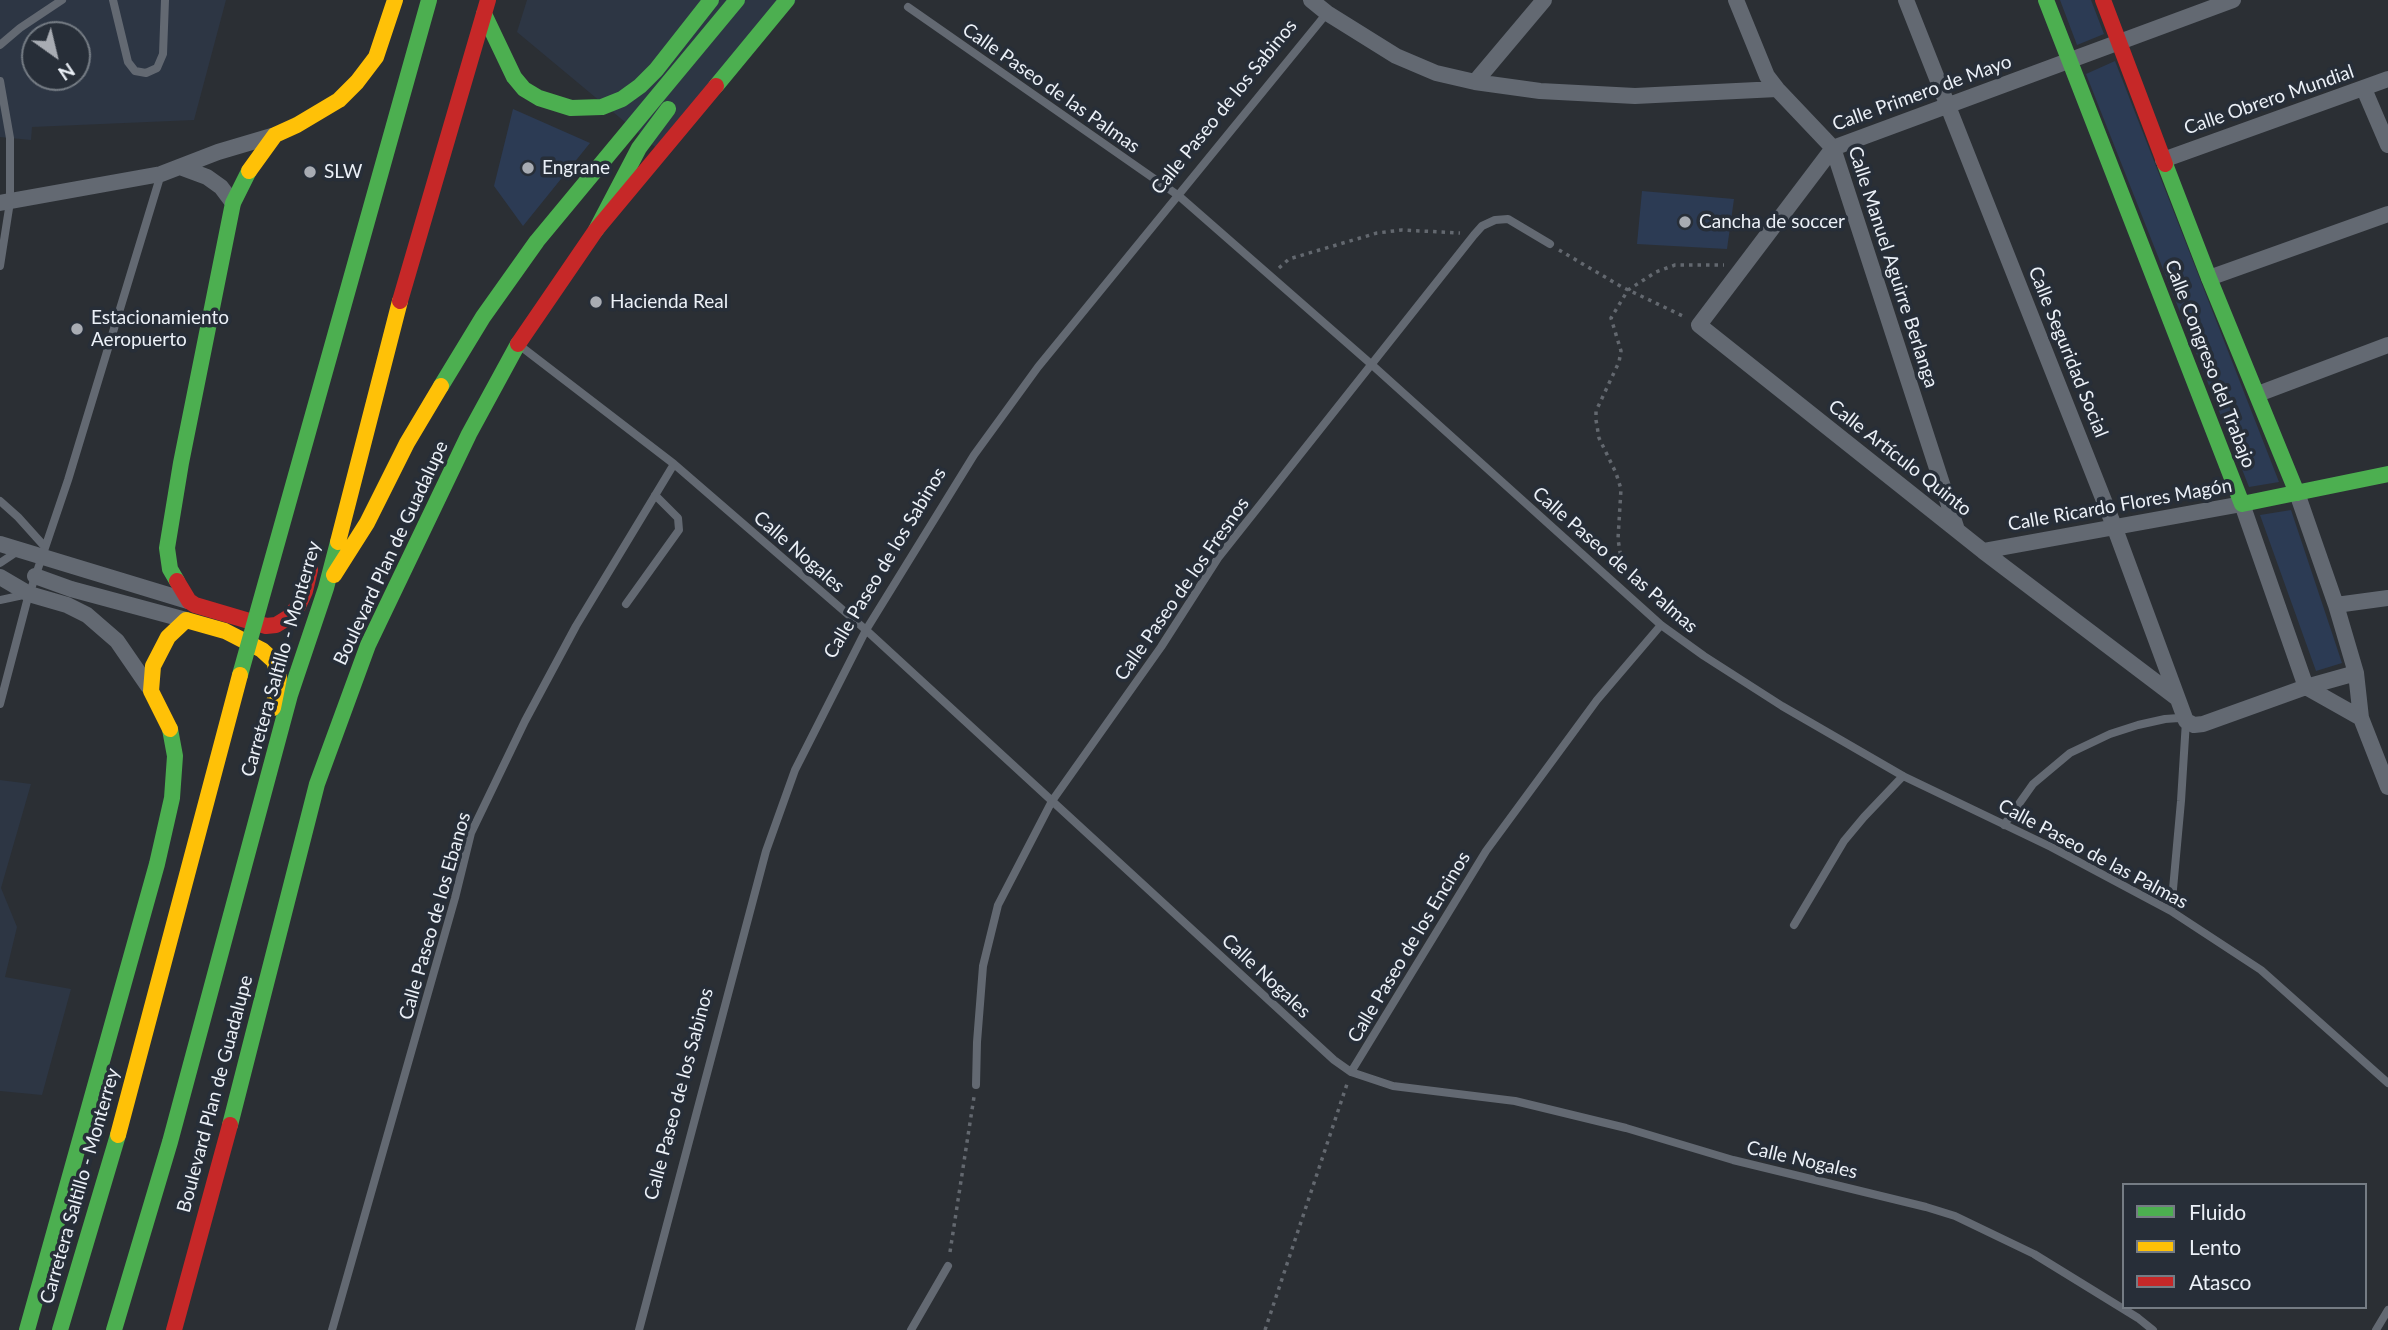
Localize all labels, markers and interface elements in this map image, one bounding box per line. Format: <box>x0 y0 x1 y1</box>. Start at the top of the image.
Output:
street label: Calle Paseo de los Sabinos <box>1146 15 1302 199</box>
street label: Calle Paseo de las Palmas <box>958 18 1144 158</box>
north arrow <box>21 21 91 91</box>
street label: Calle Primero de Mayo <box>1829 50 2015 136</box>
text: N <box>54 59 79 86</box>
street label: Calle Obrero Mundial <box>2181 60 2357 140</box>
street label: Calle Manuel Aguirre Berlanga <box>1843 143 1943 391</box>
place label: Engrane <box>542 157 610 179</box>
marker: Engrane <box>520 160 536 176</box>
place label: SLW <box>324 161 363 183</box>
marker: SLW <box>302 164 318 180</box>
place label: Cancha de soccer <box>1699 211 1845 233</box>
marker: Cancha de soccer <box>1677 214 1693 230</box>
street label: Calle Congreso del Trabajo <box>2160 257 2260 471</box>
street label: Calle Seguridad Social <box>2023 263 2113 441</box>
place label: Hacienda Real <box>610 291 728 313</box>
marker: Hacienda Real <box>588 294 604 310</box>
place label: Estacionamiento Aeropuerto <box>91 307 229 351</box>
marker: Estacionamiento Aeropuerto <box>69 321 85 337</box>
street label: Calle Artículo Quinto <box>1824 395 1976 521</box>
street label: Boulevard Plan de Guadalupe <box>329 437 453 669</box>
street label: Calle Paseo de los Sabinos <box>819 463 951 663</box>
street label: Calle Ricardo Flores Magón <box>2006 474 2234 536</box>
street label: Calle Paseo de las Palmas <box>1528 482 1702 638</box>
street label: Calle Paseo de los Fresnos <box>1110 493 1254 685</box>
street label: Calle Nogales <box>749 506 849 598</box>
street label: Carretera Saltillo - Monterrey <box>236 539 326 779</box>
street label: Calle Paseo de las Palmas <box>1994 794 2192 914</box>
street label: Calle Paseo de los Ebanos <box>394 810 476 1022</box>
street label: Calle Paseo de los Encinos <box>1343 847 1475 1047</box>
street label: Calle Nogales <box>1217 929 1315 1023</box>
street label: Boulevard Plan de Guadalupe <box>172 973 258 1215</box>
street label: Calle Paseo de los Sabinos <box>640 985 718 1203</box>
street label: Carretera Saltillo - Monterrey <box>35 1066 125 1306</box>
street label: Calle Nogales <box>1744 1136 1860 1184</box>
legend <box>2122 1183 2367 1309</box>
text: Fluido <box>2189 1199 2246 1224</box>
text: Lento <box>2189 1234 2241 1259</box>
text: Atasco <box>2189 1269 2251 1294</box>

